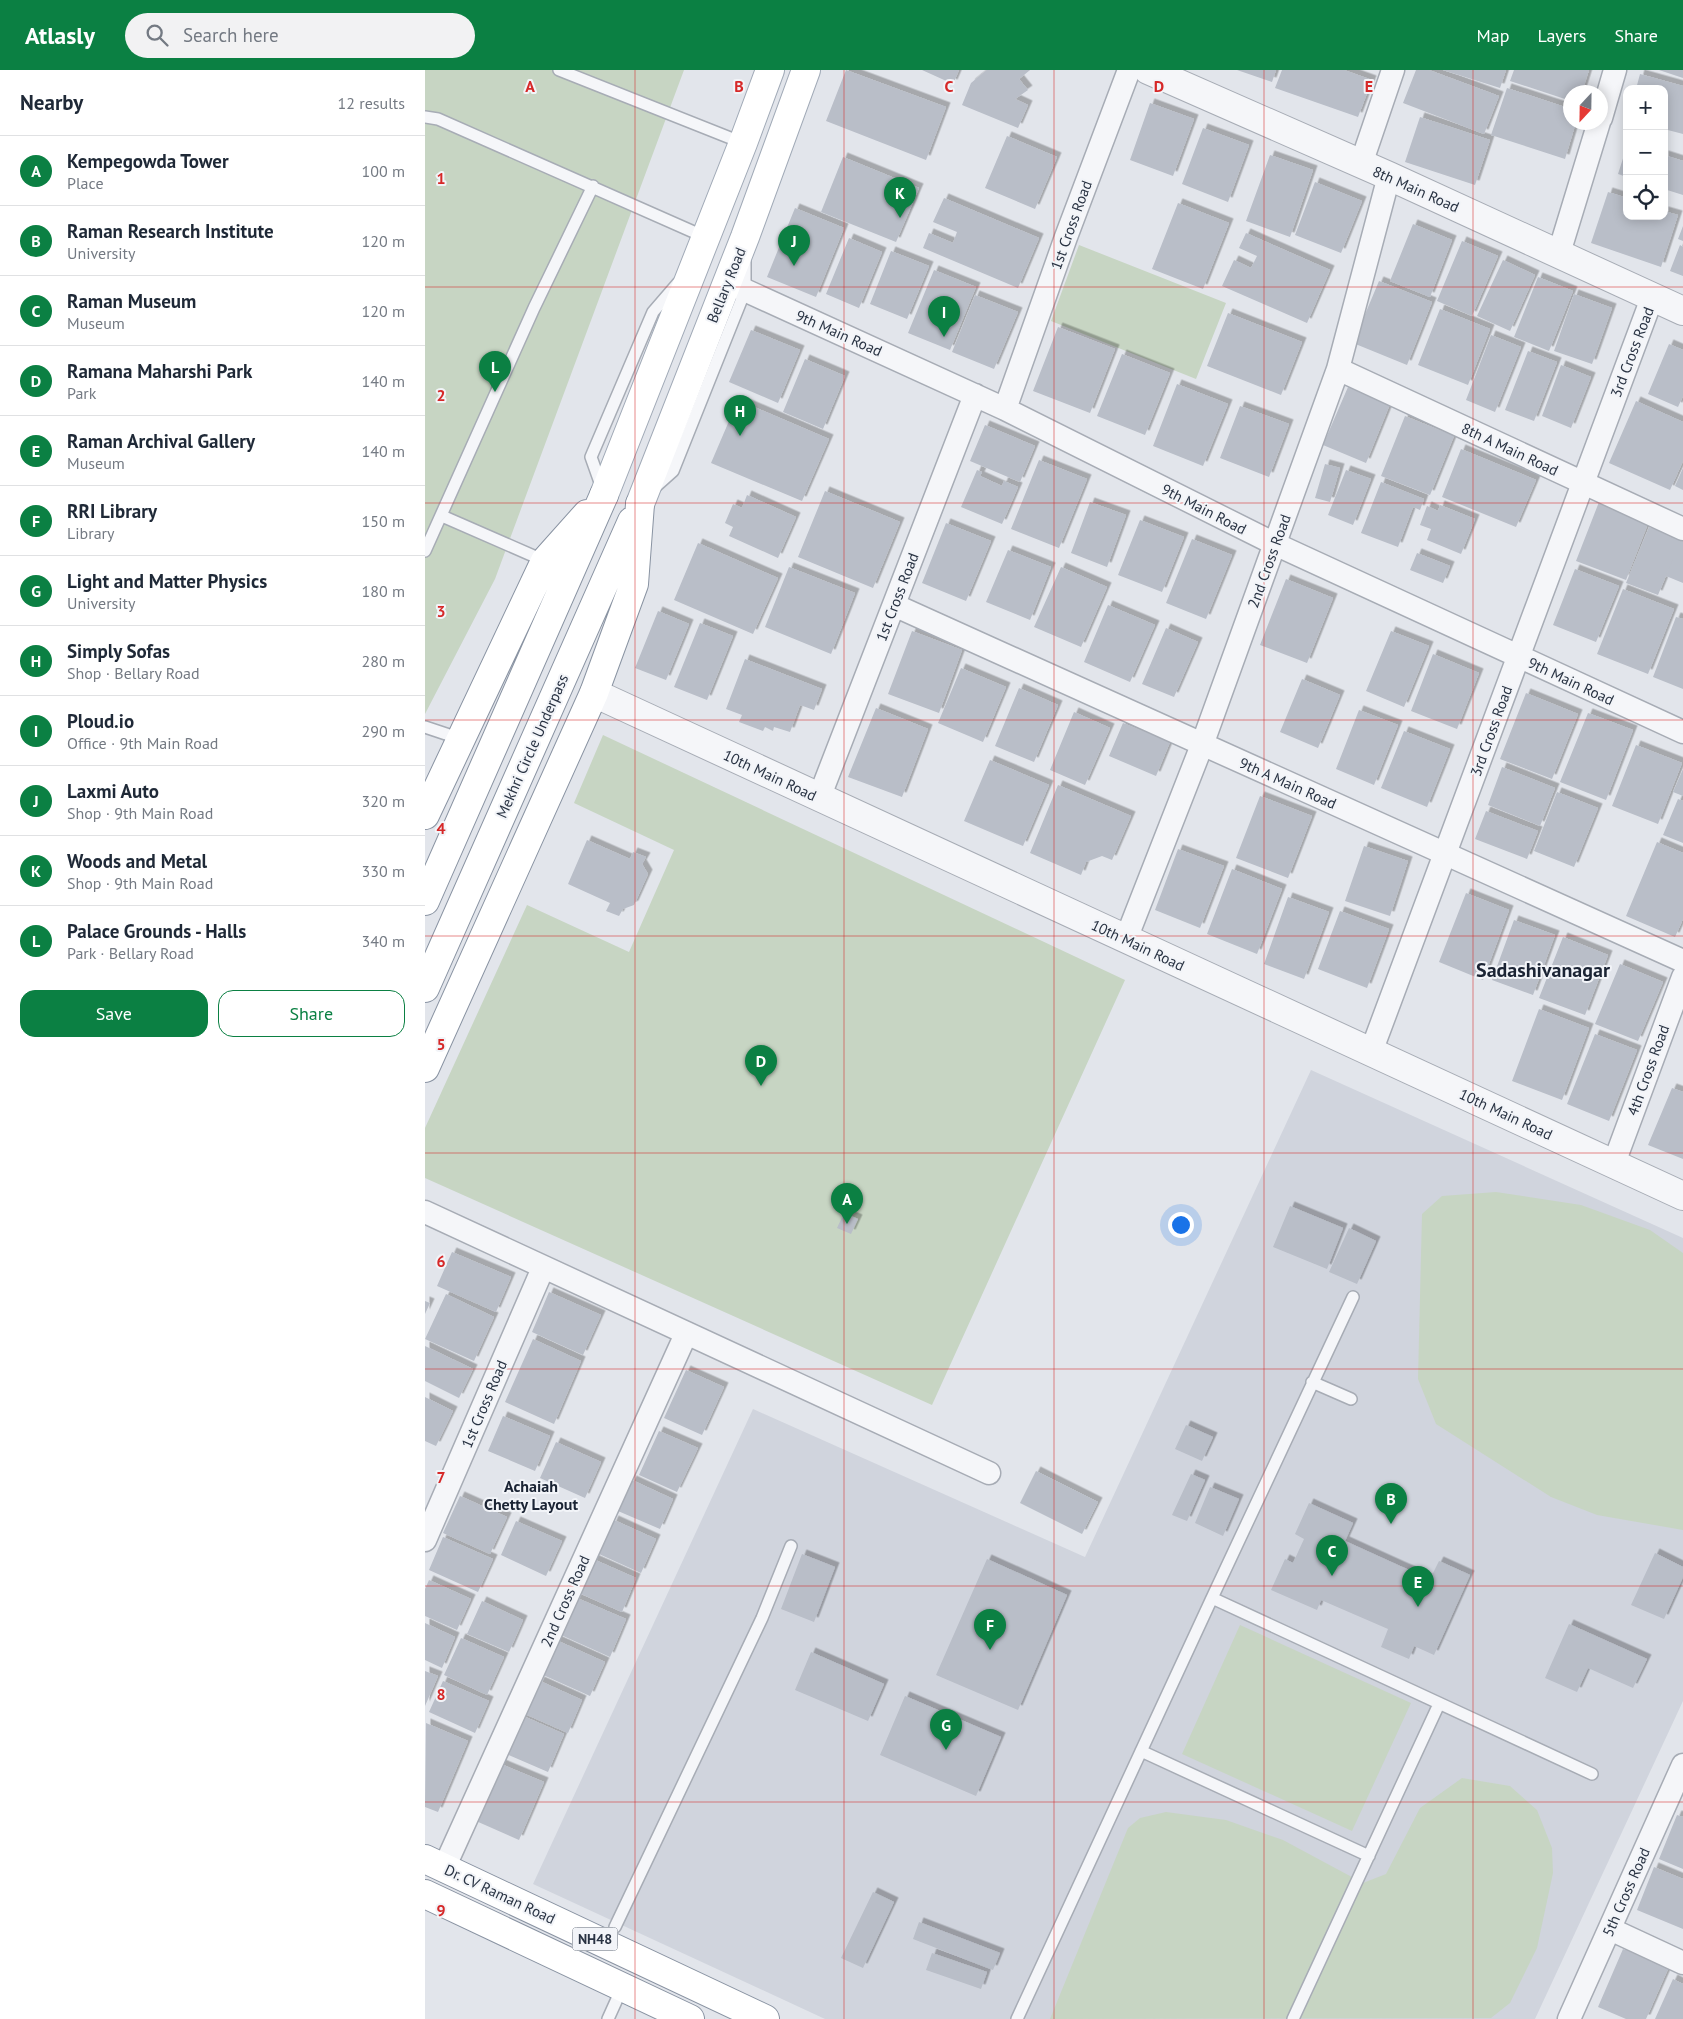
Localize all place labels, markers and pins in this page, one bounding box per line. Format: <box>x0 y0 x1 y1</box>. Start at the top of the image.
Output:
pin: K <box>884 177 916 218</box>
pin: J <box>778 225 810 266</box>
pin: I <box>928 296 960 337</box>
pin: L <box>479 351 511 392</box>
pin: H <box>724 395 756 436</box>
pin: D <box>745 1045 777 1086</box>
pin: A <box>831 1183 863 1224</box>
pin: B <box>1375 1483 1407 1524</box>
pin: C <box>1316 1535 1348 1576</box>
pin: E <box>1402 1566 1434 1607</box>
pin: F <box>974 1609 1006 1650</box>
pin: G <box>930 1709 962 1750</box>

